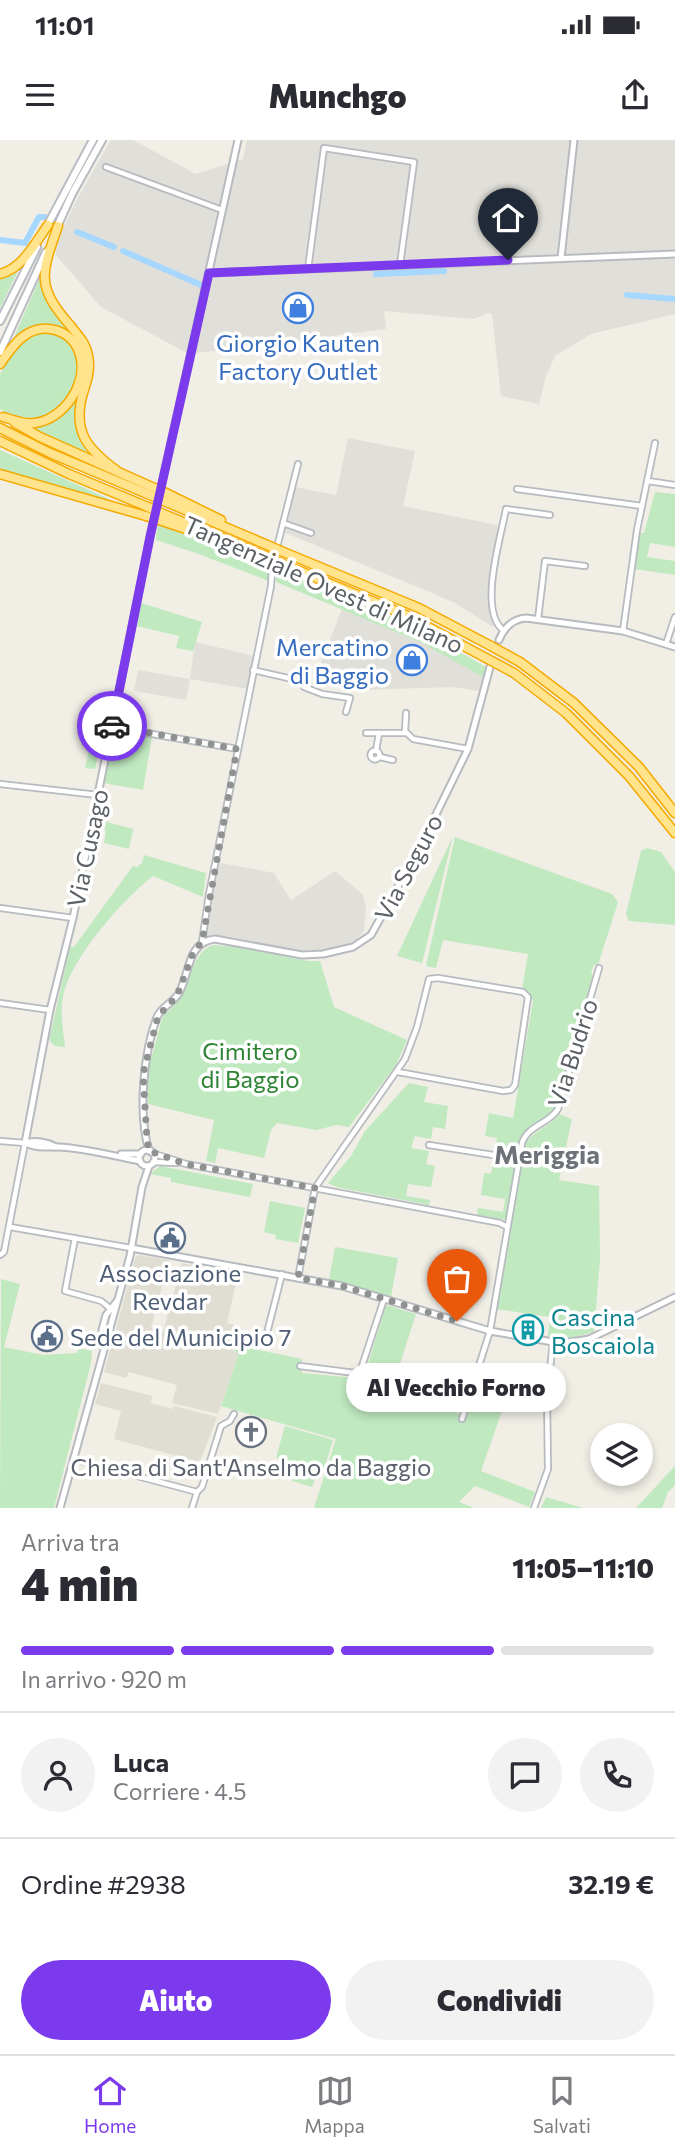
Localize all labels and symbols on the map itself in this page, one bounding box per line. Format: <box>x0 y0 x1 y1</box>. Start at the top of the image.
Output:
pin <box>478 188 538 260</box>
shop icon: Giorgio Kauten Factory Outlet <box>281 291 315 325</box>
place label: Giorgio Kauten Factory Outlet <box>216 328 380 385</box>
street label: Tangenziale Ovest di Milano <box>180 509 468 659</box>
place label: Mercatino di Baggio <box>276 632 389 689</box>
shop icon: Mercatino di Baggio <box>395 643 429 677</box>
courier <box>77 691 147 761</box>
street label: Via Cusago <box>60 786 114 910</box>
street label: Via Seguro <box>368 809 448 925</box>
street label: Via Budrio <box>541 995 603 1111</box>
park label: Cimitero di Baggio <box>200 1036 300 1093</box>
district label: Meriggia <box>494 1138 600 1169</box>
public building icon: Associazione Revdar <box>153 1221 187 1255</box>
pin <box>427 1249 487 1321</box>
place label: Associazione Revdar <box>99 1258 241 1315</box>
place label: Cascina Boscaiola <box>551 1302 655 1359</box>
building icon: Cascina Boscaiola <box>511 1313 545 1347</box>
public building icon: Sede del Municipio 7 <box>30 1319 64 1353</box>
place label: Sede del Municipio 7 <box>70 1322 291 1351</box>
callout: Al Vecchio Forno <box>347 1363 567 1412</box>
church icon: Chiesa di Sant'Anselmo da Baggio <box>234 1415 268 1449</box>
place label: Chiesa di Sant'Anselmo da Baggio <box>71 1452 431 1481</box>

